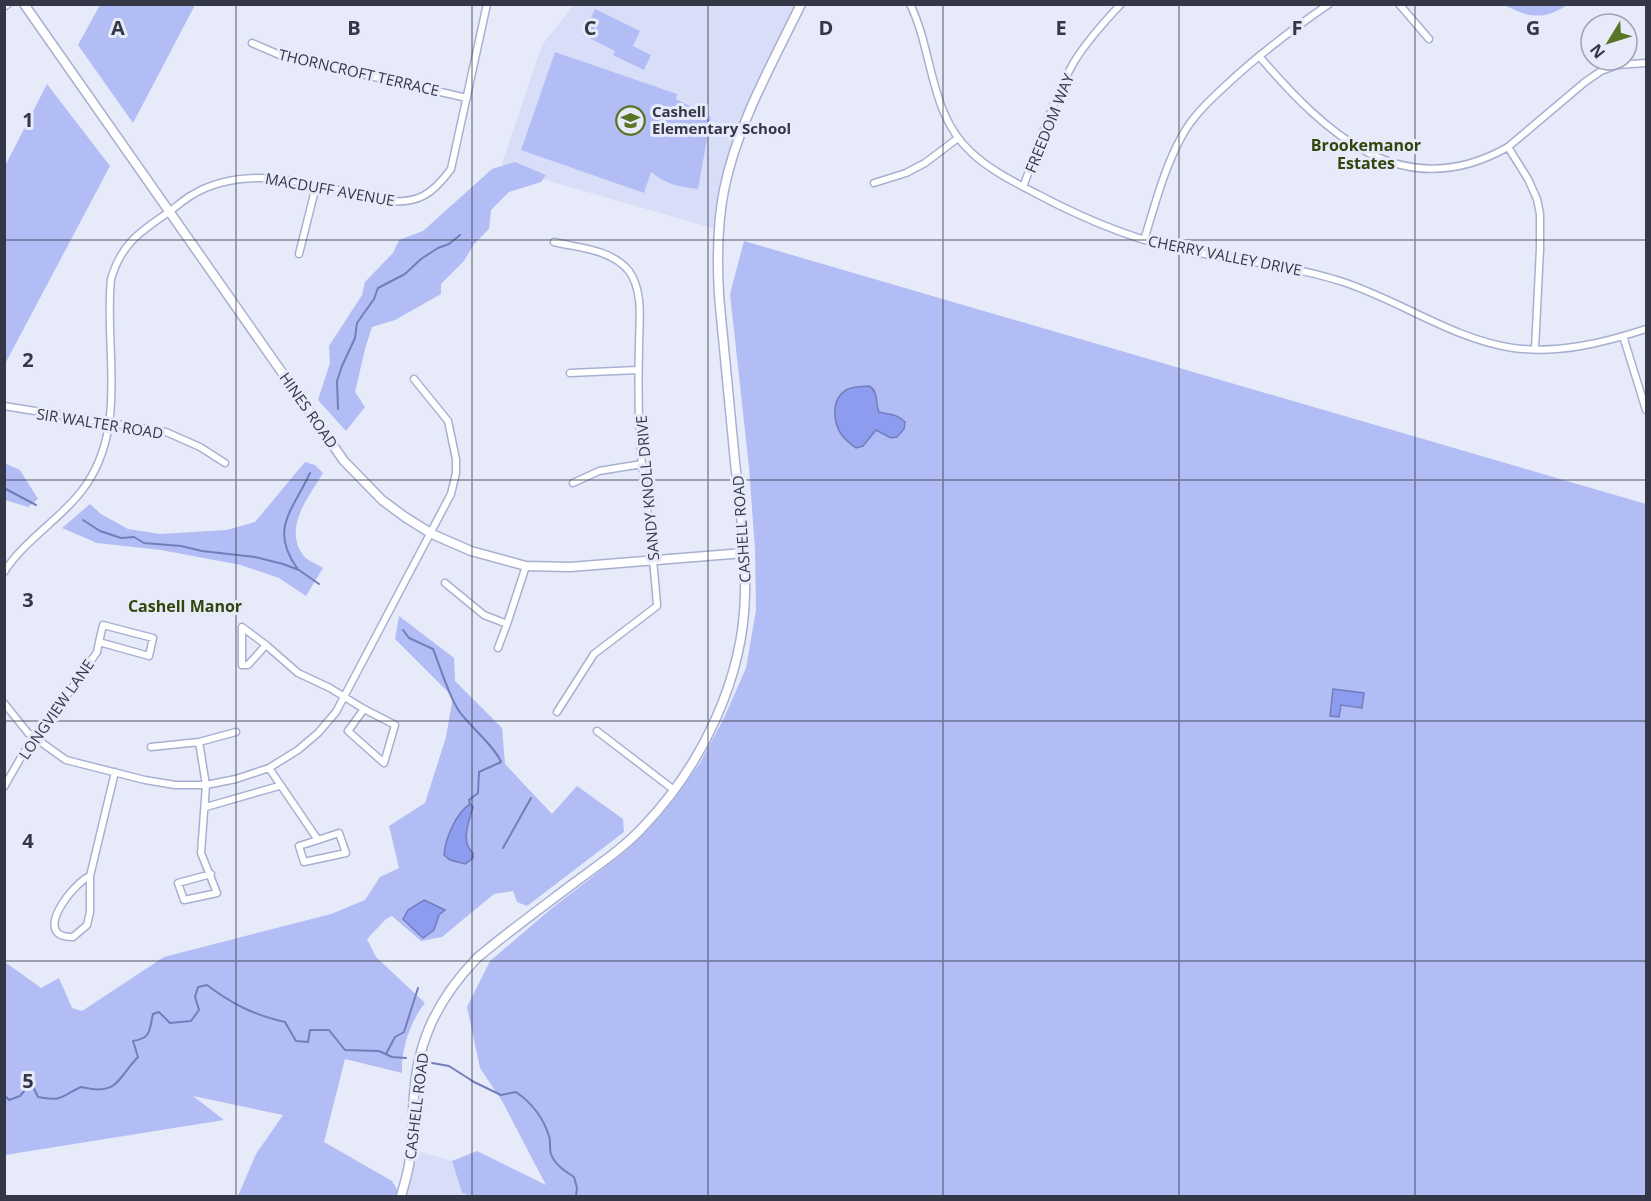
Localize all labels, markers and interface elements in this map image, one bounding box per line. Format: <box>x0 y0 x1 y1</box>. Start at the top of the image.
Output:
north arrow <box>1579 12 1639 72</box>
text: A <box>111 14 125 41</box>
text: B <box>347 14 361 41</box>
text: C <box>584 14 597 41</box>
text: D <box>819 14 833 41</box>
text: E <box>1055 14 1067 41</box>
text: F <box>1292 14 1302 41</box>
text: G <box>1526 14 1540 41</box>
text: N <box>1585 39 1610 63</box>
street label: THORNCROFT TERRACE <box>277 44 441 100</box>
street label: FREEDOM WAY <box>1020 70 1078 176</box>
place label: Cashell Elementary School <box>652 101 791 138</box>
school or university icon: Cashell Elementary School <box>615 104 647 136</box>
text: 1 <box>22 106 34 133</box>
district label: Brookemanor Estates <box>1311 134 1421 174</box>
street label: MACDUFF AVENUE <box>264 168 396 210</box>
street label: CHERRY VALLEY DRIVE <box>1147 230 1303 280</box>
text: 2 <box>22 346 34 373</box>
street label: HINES ROAD <box>275 368 343 452</box>
street label: SIR WALTER ROAD <box>35 403 165 443</box>
street label: SANDY KNOLL DRIVE <box>631 415 663 561</box>
street label: CASHELL ROAD <box>727 475 755 583</box>
text: 3 <box>22 586 34 613</box>
district label: Cashell Manor <box>128 595 242 617</box>
street label: LONGVIEW LANE <box>14 655 98 763</box>
text: 4 <box>22 827 34 854</box>
street label: CASHELL ROAD <box>400 1051 432 1161</box>
text: 5 <box>22 1067 34 1094</box>

